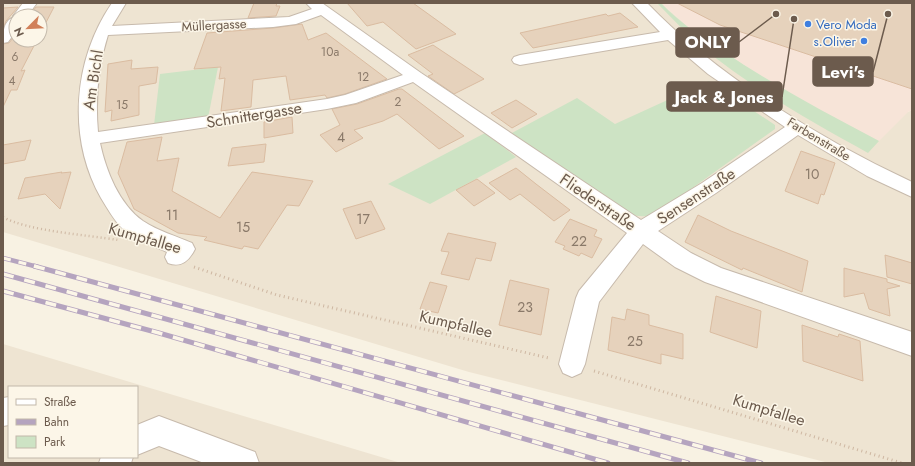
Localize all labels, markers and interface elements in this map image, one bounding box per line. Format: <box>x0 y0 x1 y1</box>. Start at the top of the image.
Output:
north arrow <box>8 8 48 48</box>
street label: Müllergasse <box>181 14 247 36</box>
place label: Vero Moda <box>816 15 877 34</box>
marker: Vero Moda <box>803 19 813 29</box>
text: N <box>10 25 28 39</box>
callout: ONLY <box>676 28 739 57</box>
text: ONLY <box>685 30 732 54</box>
place label: s.Oliver <box>814 32 857 51</box>
marker: s.Oliver <box>859 36 869 46</box>
house number: 10a <box>321 43 339 61</box>
house number: 6 <box>12 48 19 66</box>
street label: Am Bichl <box>77 48 109 112</box>
callout: Levi's <box>813 57 873 86</box>
text: Levi's <box>821 60 865 84</box>
house number: 12 <box>357 68 369 86</box>
house number: 4 <box>9 72 16 90</box>
callout: Jack & Jones <box>667 82 782 111</box>
text: Jack & Jones <box>672 85 774 109</box>
house number: 2 <box>395 93 402 111</box>
house number: 15 <box>116 96 128 114</box>
street label: Schnittergasse <box>205 96 303 134</box>
street label: Farbenstraße <box>784 113 855 166</box>
house number: 4 <box>337 127 345 147</box>
street label: Sensenstraße <box>652 162 740 230</box>
house number: 10 <box>805 164 819 184</box>
street label: Fliederstraße <box>555 168 641 236</box>
house number: 11 <box>166 205 178 225</box>
house number: 17 <box>356 209 370 229</box>
street label: Kumpfallee <box>106 217 184 259</box>
house number: 15 <box>236 217 250 237</box>
house number: 22 <box>571 231 587 251</box>
house number: 23 <box>517 297 533 317</box>
street label: Kumpfallee <box>417 304 495 344</box>
house number: 25 <box>627 331 643 351</box>
legend <box>8 386 138 458</box>
street label: Kumpfallee <box>730 388 808 432</box>
text: Straße <box>44 393 76 411</box>
text: Bahn <box>44 413 69 431</box>
text: Park <box>44 433 66 451</box>

